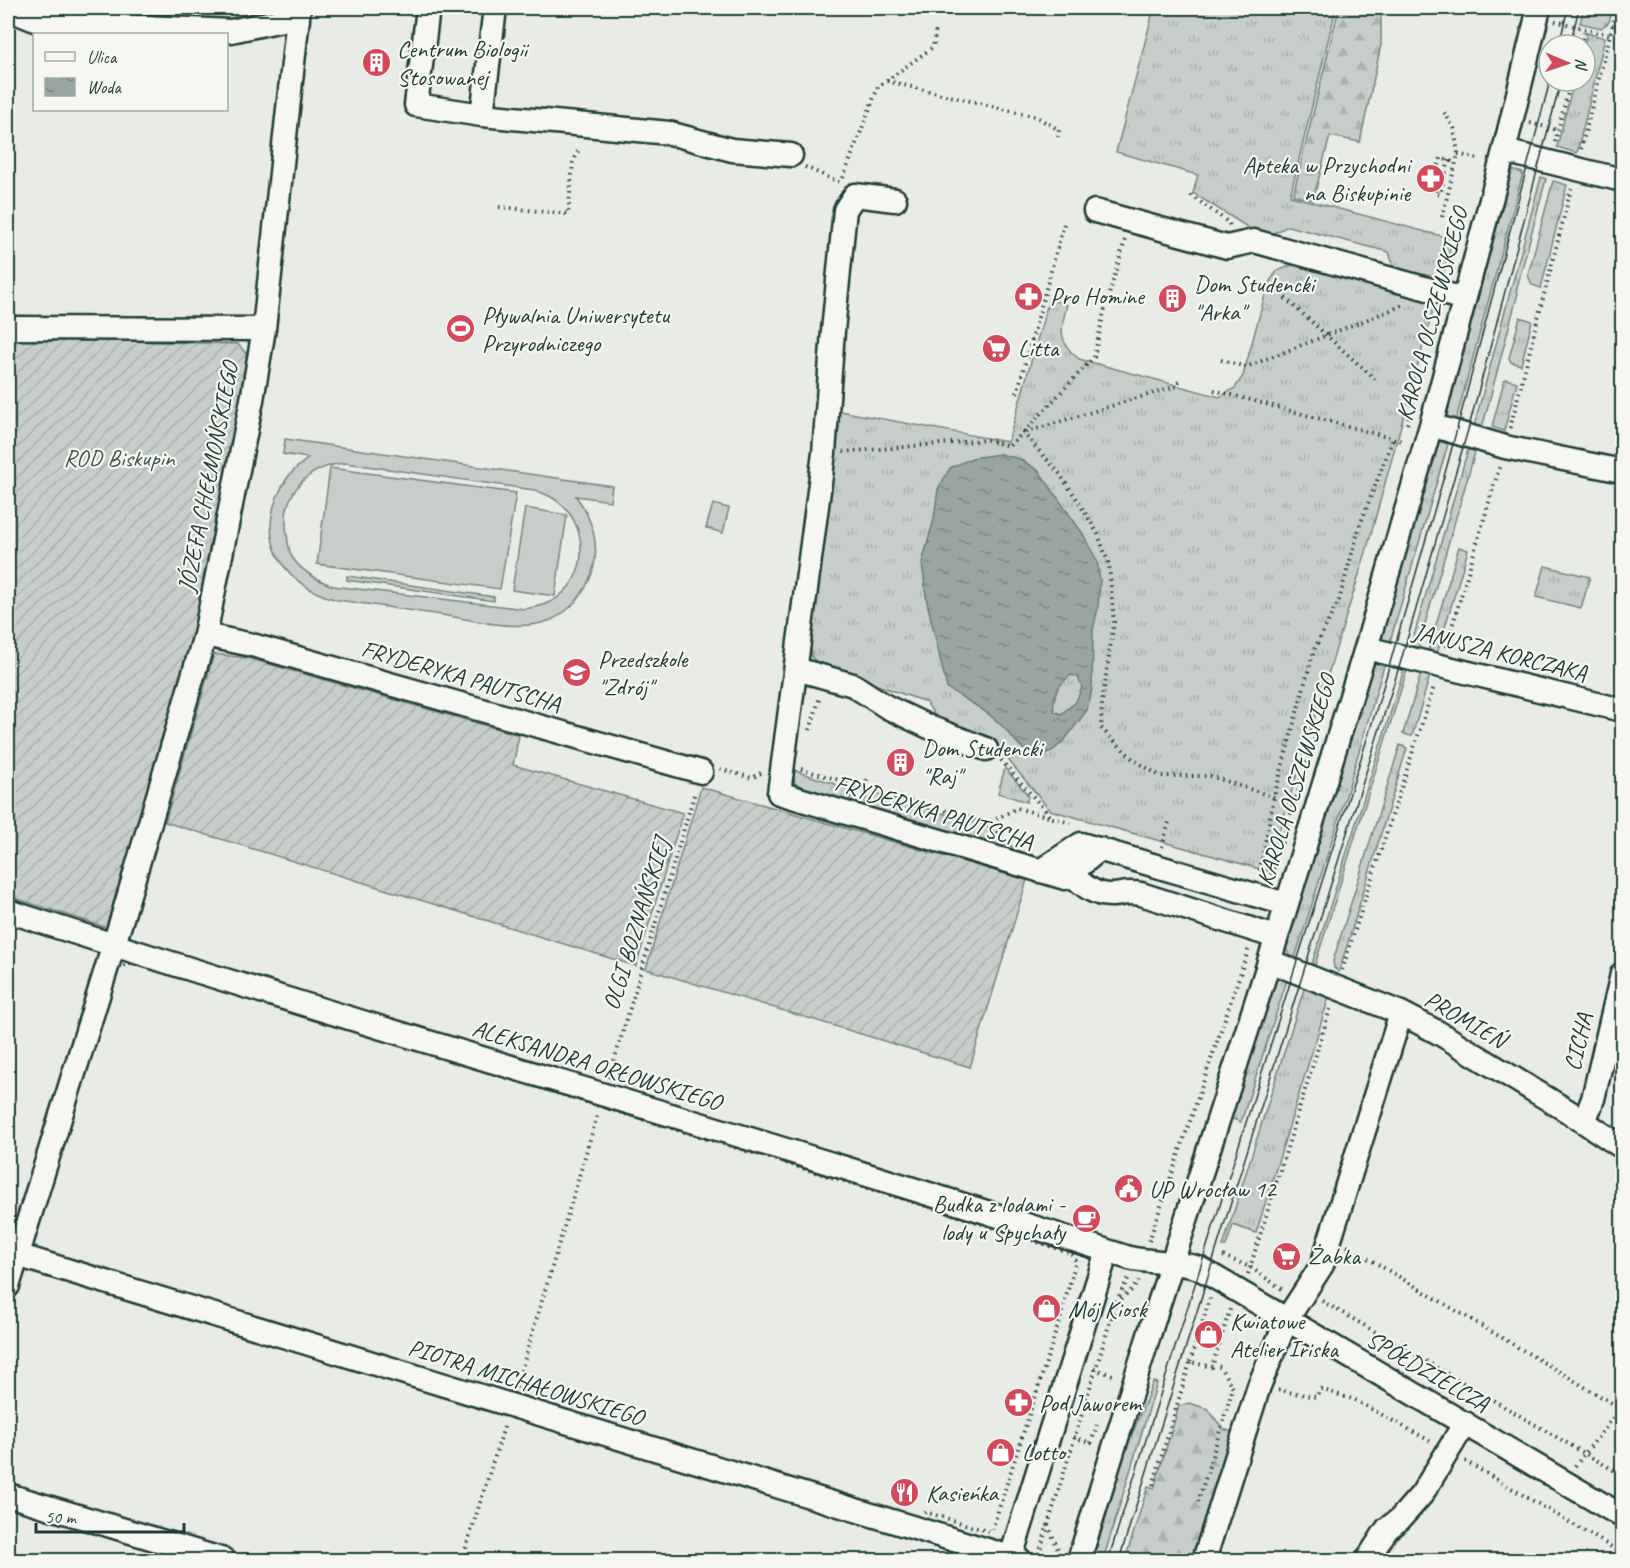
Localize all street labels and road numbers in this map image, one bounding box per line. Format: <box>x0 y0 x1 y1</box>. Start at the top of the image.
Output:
street label: KAROLA OLSZEWSKIEGO <box>1389 202 1475 424</box>
street label: JÓZEFA CHEŁMOŃSKIEGO <box>171 356 246 596</box>
street label: JANUSZA KORCZAKA <box>1409 616 1591 688</box>
street label: FRYDERYKA PAUTSCHA <box>358 633 565 719</box>
street label: KAROLA OLSZEWSKIEGO <box>1250 669 1343 889</box>
street label: FRYDERYKA PAUTSCHA <box>831 768 1038 857</box>
street label: OLGI BOZNAŃSKIEJ <box>596 830 678 1014</box>
street label: PROMIEŃ <box>1419 984 1515 1056</box>
street label: CICHA <box>1557 1009 1599 1074</box>
street label: ALEKSANDRA ORŁOWSKIEGO <box>469 1013 728 1118</box>
street label: SPÓŁDZIELCZA <box>1361 1324 1496 1419</box>
street label: PIOTRA MICHAŁOWSKIEGO <box>405 1332 650 1433</box>

